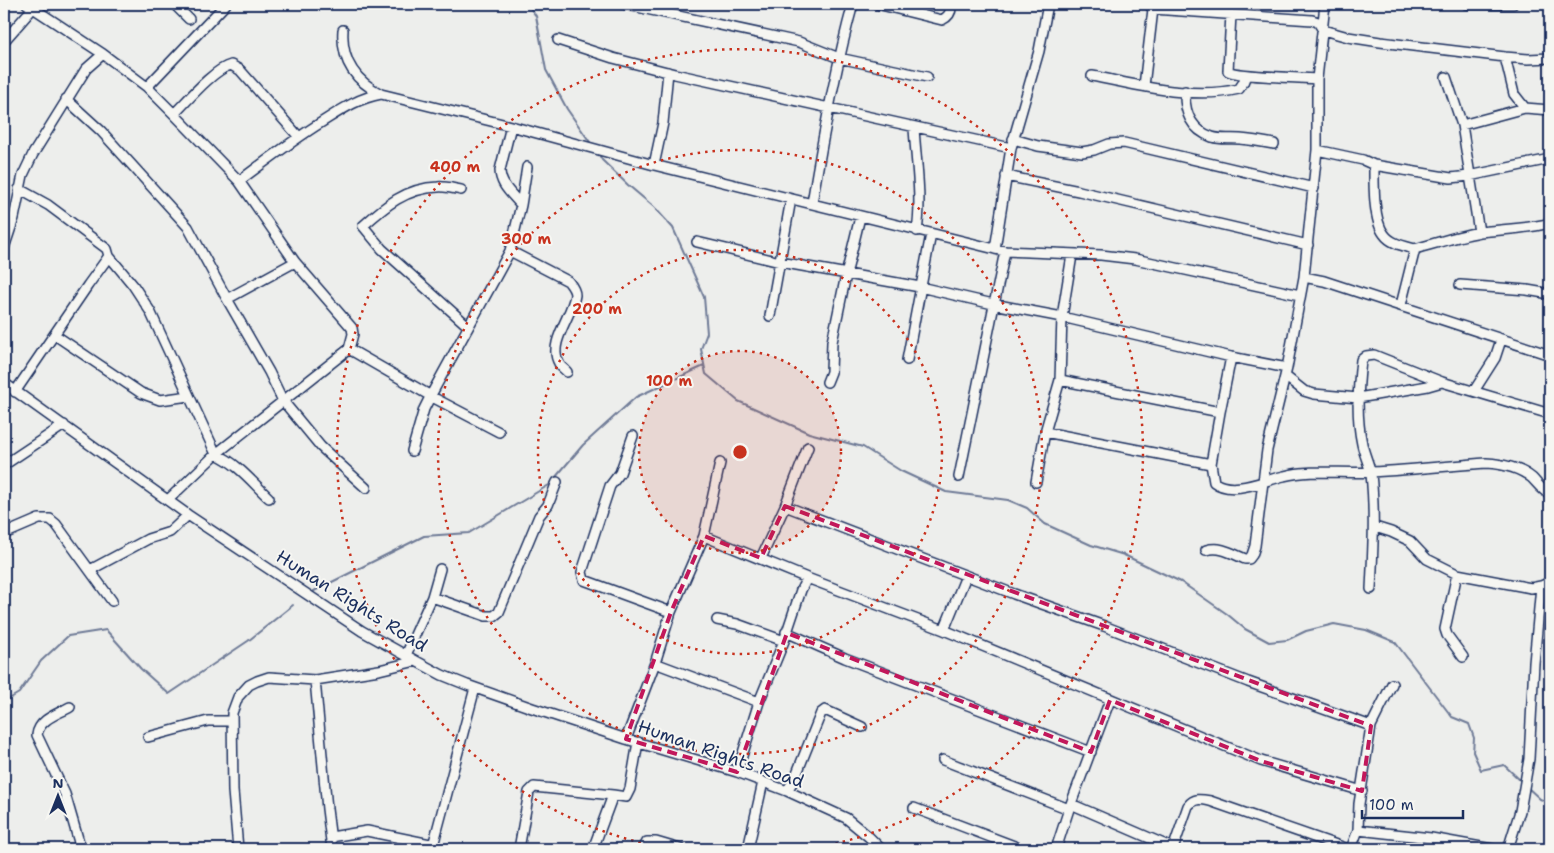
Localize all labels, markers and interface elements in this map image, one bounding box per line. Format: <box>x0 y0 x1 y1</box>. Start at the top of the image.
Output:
text: 400 m <box>430 157 480 177</box>
text: 300 m <box>501 229 551 249</box>
text: 200 m <box>572 299 622 319</box>
text: 100 m <box>646 371 692 391</box>
centre of rings <box>731 443 749 461</box>
street label: Human Rights Road <box>272 545 432 657</box>
street label: Human Rights Road <box>635 714 807 794</box>
north arrow <box>32 770 82 820</box>
text: N <box>52 774 64 792</box>
scale bar <box>1362 788 1463 820</box>
text: 100 m <box>1369 795 1414 815</box>

